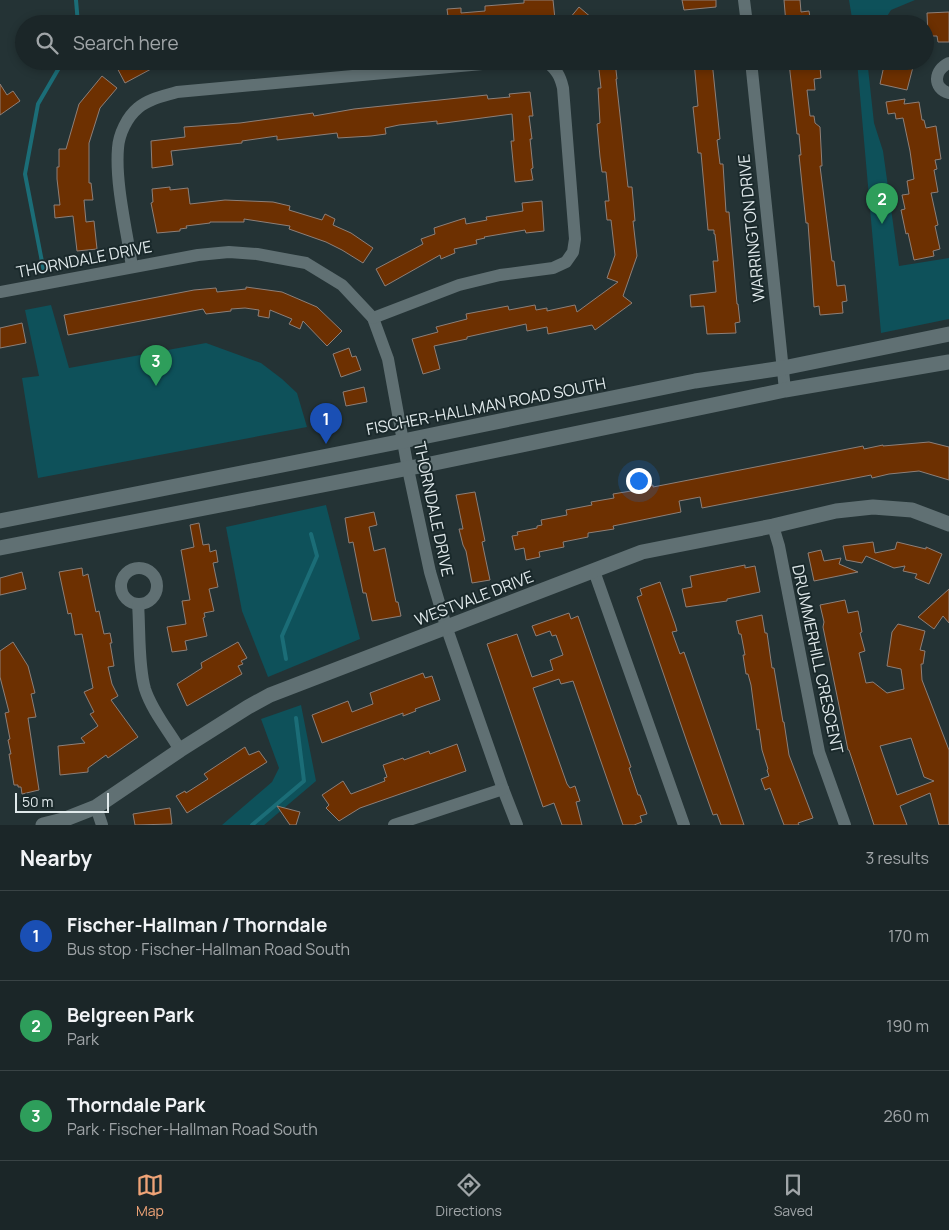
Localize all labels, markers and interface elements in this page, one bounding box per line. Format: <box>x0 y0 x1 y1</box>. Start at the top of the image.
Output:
search box <box>15 15 934 70</box>
icon: search <box>33 29 61 57</box>
text: Search here <box>73 30 179 56</box>
street label: WARRINGTON DRIVE <box>732 153 770 303</box>
pin: 2 <box>866 183 898 224</box>
street label: THORNDALE DRIVE <box>14 235 154 283</box>
pin: 3 <box>140 345 172 386</box>
street label: FISCHER-HALLMAN ROAD SOUTH <box>364 372 608 440</box>
pin: 1 <box>310 403 342 444</box>
street label: THORNDALE DRIVE <box>409 439 459 579</box>
your location <box>626 468 652 494</box>
street label: DRUMMERHILL CRESCENT <box>787 562 849 756</box>
street label: WESTVALE DRIVE <box>411 565 537 631</box>
scale bar <box>15 790 109 813</box>
text: 50 m <box>22 792 53 811</box>
text: Nearby <box>20 844 92 872</box>
text: 3 results <box>866 847 929 869</box>
text: Fischer-Hallman / Thorndale <box>67 912 327 938</box>
text: 1 <box>32 925 40 947</box>
text: 170 m <box>888 925 929 947</box>
text: Bus stop · Fischer-Hallman Road South <box>67 938 350 960</box>
text: Belgreen Park <box>67 1002 194 1028</box>
text: 2 <box>31 1015 41 1037</box>
text: 190 m <box>886 1015 929 1037</box>
text: Park <box>67 1028 99 1050</box>
text: Thorndale Park <box>67 1092 205 1118</box>
text: 3 <box>31 1105 41 1127</box>
text: 260 m <box>883 1105 929 1127</box>
text: Park · Fischer-Hallman Road South <box>67 1118 318 1140</box>
tab: Map <box>136 1171 164 1220</box>
tab: Directions <box>436 1171 502 1220</box>
tab: Saved <box>774 1171 813 1220</box>

